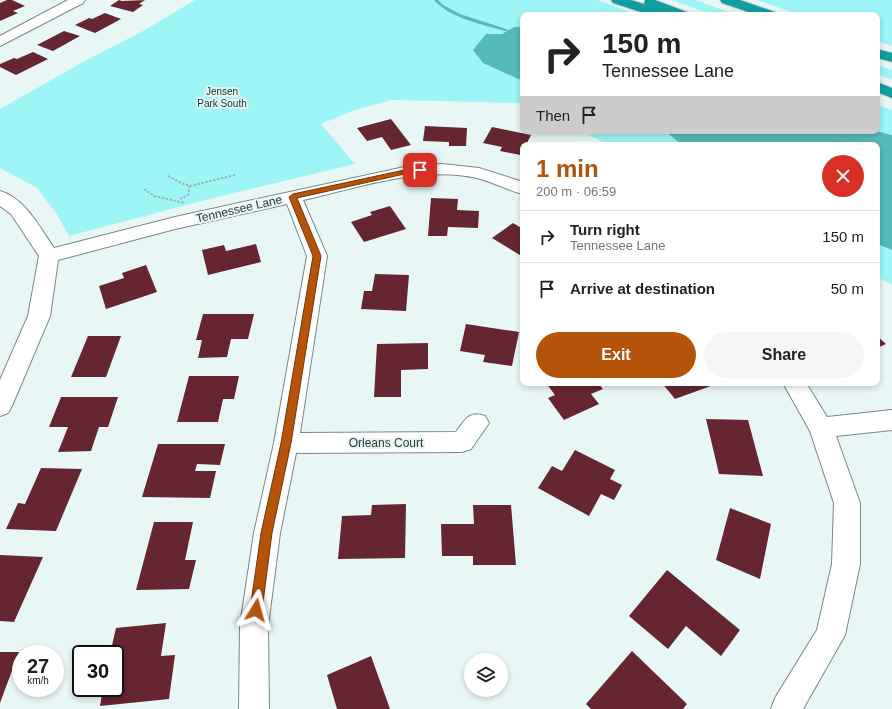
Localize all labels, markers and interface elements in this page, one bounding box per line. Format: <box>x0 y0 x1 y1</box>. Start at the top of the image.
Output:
icon: right <box>536 28 588 80</box>
text: 150 m <box>602 28 681 59</box>
text: Tennessee Lane <box>602 61 734 81</box>
park label: Jensen Park South <box>197 86 247 109</box>
icon: arrive <box>578 104 600 126</box>
text: Then <box>536 107 570 124</box>
pin <box>403 153 437 187</box>
text: 1 min <box>536 155 599 182</box>
button: close <box>822 155 864 197</box>
icon: arrive <box>409 159 431 181</box>
text: 200 m · 06:59 <box>536 184 616 199</box>
street label: Tennessee Lane <box>195 192 284 226</box>
text: Turn right <box>570 221 640 238</box>
icon: right <box>536 226 558 248</box>
text: 150 m <box>822 228 864 245</box>
text: Tennessee Lane <box>570 238 665 253</box>
icon: arrive <box>536 278 558 300</box>
text: Arrive at destination <box>570 280 715 297</box>
text: 50 m <box>831 280 864 297</box>
button: Exit <box>536 332 696 378</box>
button: Share <box>704 332 864 378</box>
street label: Orleans Court <box>349 436 424 450</box>
position arrow <box>235 589 277 631</box>
speed limit sign: 30 <box>72 645 124 697</box>
map controls <box>464 653 508 697</box>
button: layers <box>464 653 508 697</box>
text: 27 <box>27 655 49 677</box>
text: km/h <box>27 675 49 686</box>

